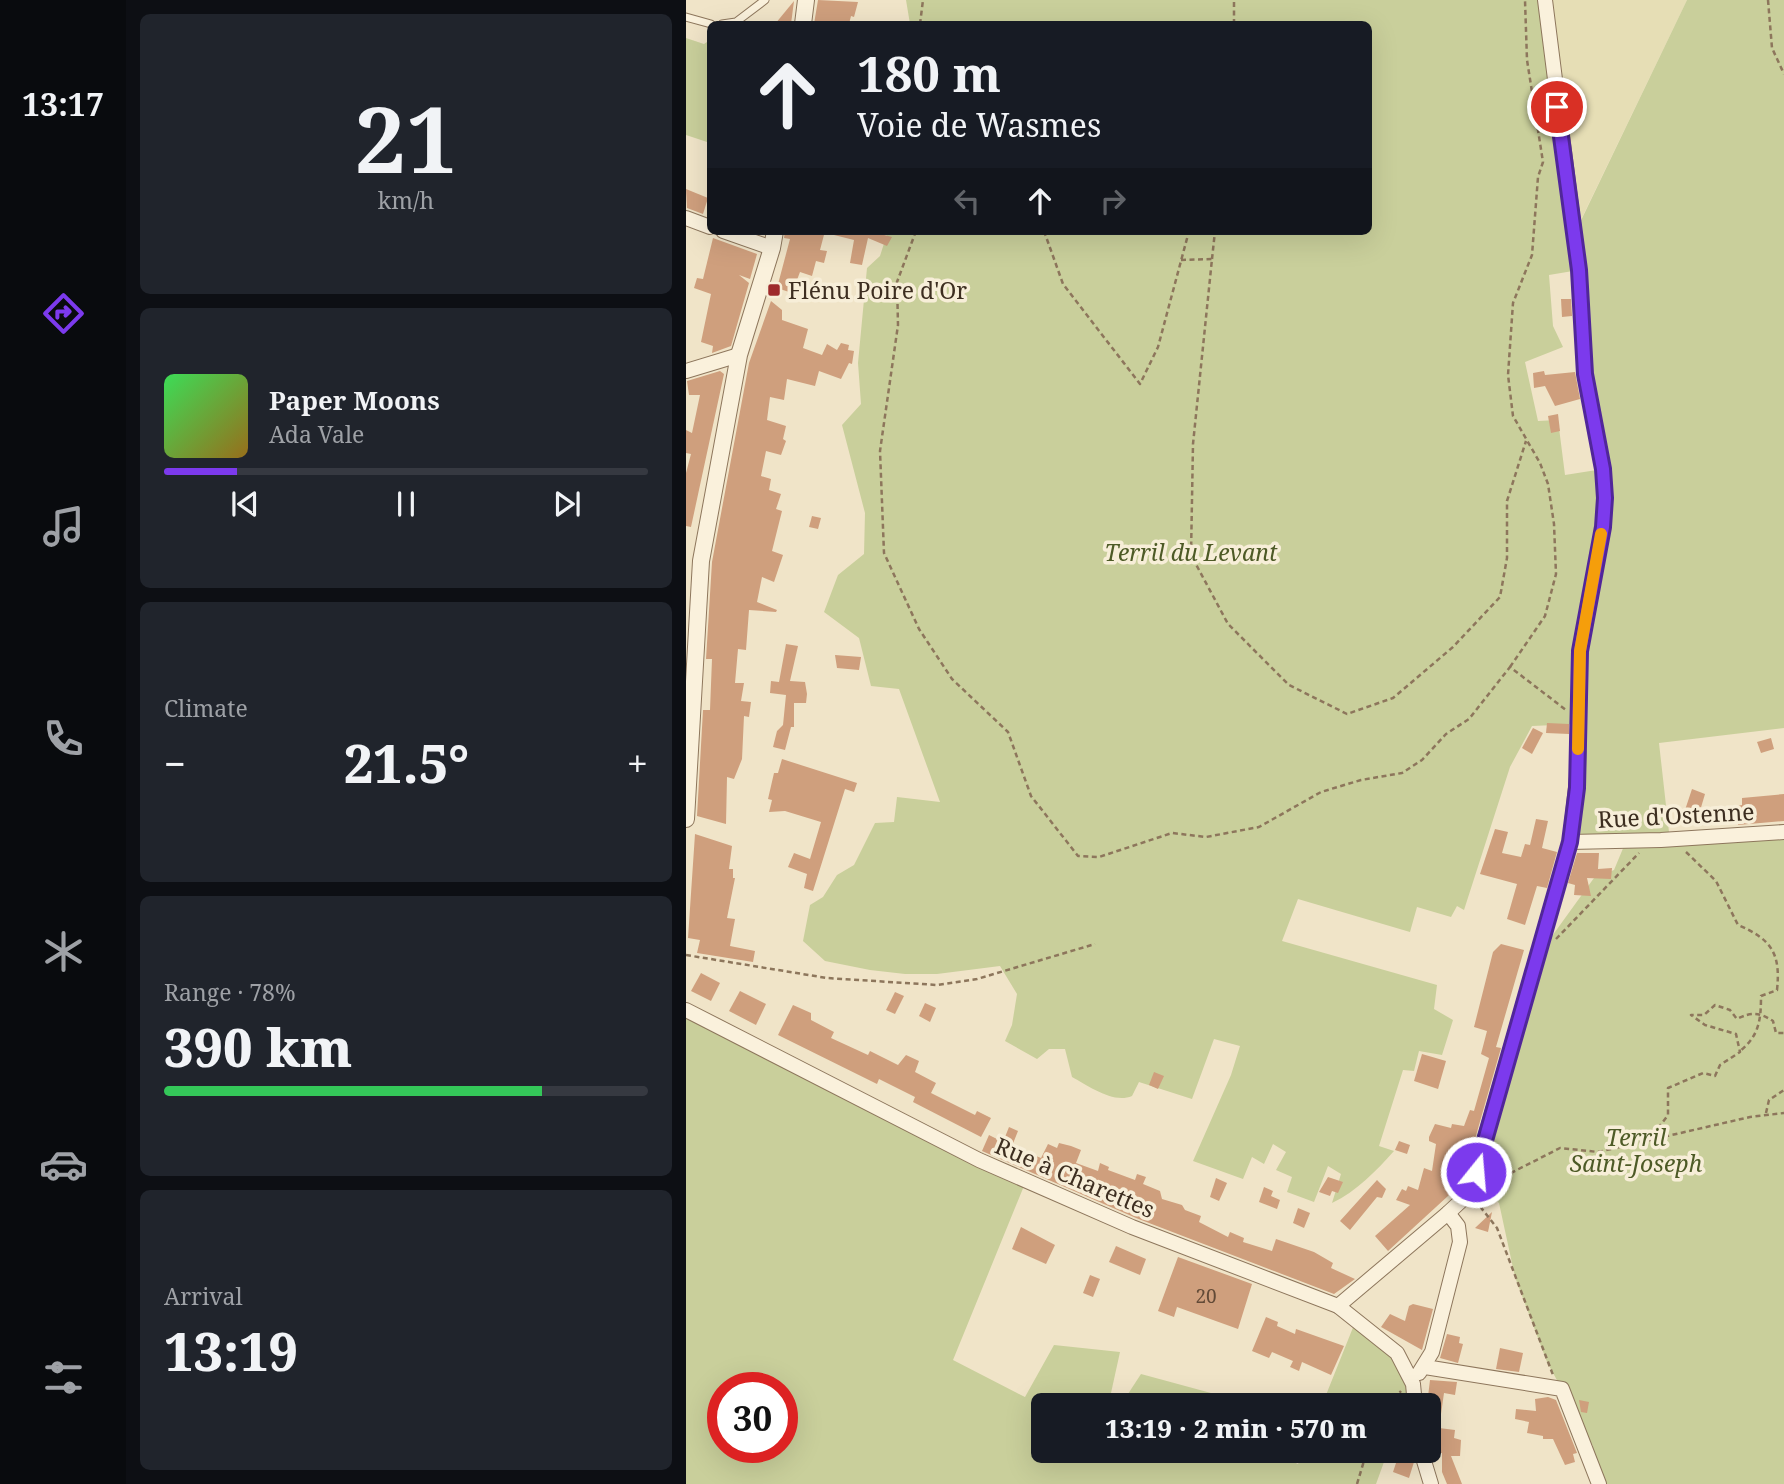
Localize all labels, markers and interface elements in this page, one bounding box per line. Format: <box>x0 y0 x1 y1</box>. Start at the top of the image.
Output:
text: 180 m <box>857 40 1001 106</box>
icon: ahead <box>742 49 833 140</box>
text: 21 <box>355 76 457 200</box>
pin <box>1527 77 1587 137</box>
text: 13:17 <box>22 82 104 125</box>
icon: arrive <box>1538 88 1576 126</box>
text: Voie de Wasmes <box>857 103 1101 146</box>
icon: left <box>948 182 986 220</box>
icon: ahead <box>1021 182 1059 220</box>
icon: right <box>1094 182 1132 220</box>
text: km/h <box>378 184 434 216</box>
place label: Flénu Poire d'Or <box>788 274 967 306</box>
marker: Flénu Poire d'Or <box>766 282 782 298</box>
icon: directions <box>39 289 88 338</box>
text: Paper Moons <box>269 382 440 418</box>
text: Ada Vale <box>269 418 364 450</box>
icon: previous <box>226 485 264 523</box>
icon: pause <box>387 485 425 523</box>
icon: next <box>548 485 586 523</box>
icon: music <box>39 502 88 551</box>
park label: Terril du Levant <box>1105 536 1278 568</box>
text: Climate <box>164 692 248 724</box>
icon: phone <box>39 714 88 763</box>
text: 21.5° <box>344 727 469 798</box>
text: − <box>164 737 186 789</box>
text: + <box>627 737 648 789</box>
street label: Rue d'Ostenne <box>1597 795 1755 835</box>
icon: climate <box>39 927 88 976</box>
text: Range · 78% <box>164 976 296 1008</box>
text: 390 km <box>164 1011 352 1082</box>
park label: Terril Saint-Joseph <box>1570 1121 1703 1179</box>
street label: Rue à Charettes <box>990 1129 1160 1225</box>
position arrow <box>1439 1135 1513 1209</box>
icon: car <box>39 1140 88 1189</box>
text: Arrival <box>164 1280 243 1312</box>
house number: 20 <box>1195 1283 1217 1309</box>
text: 13:19 <box>164 1315 298 1386</box>
icon: filters <box>39 1353 88 1402</box>
speed limit sign: 30 <box>707 1372 798 1463</box>
text: 13:19 · 2 min · 570 m <box>1105 1410 1367 1446</box>

